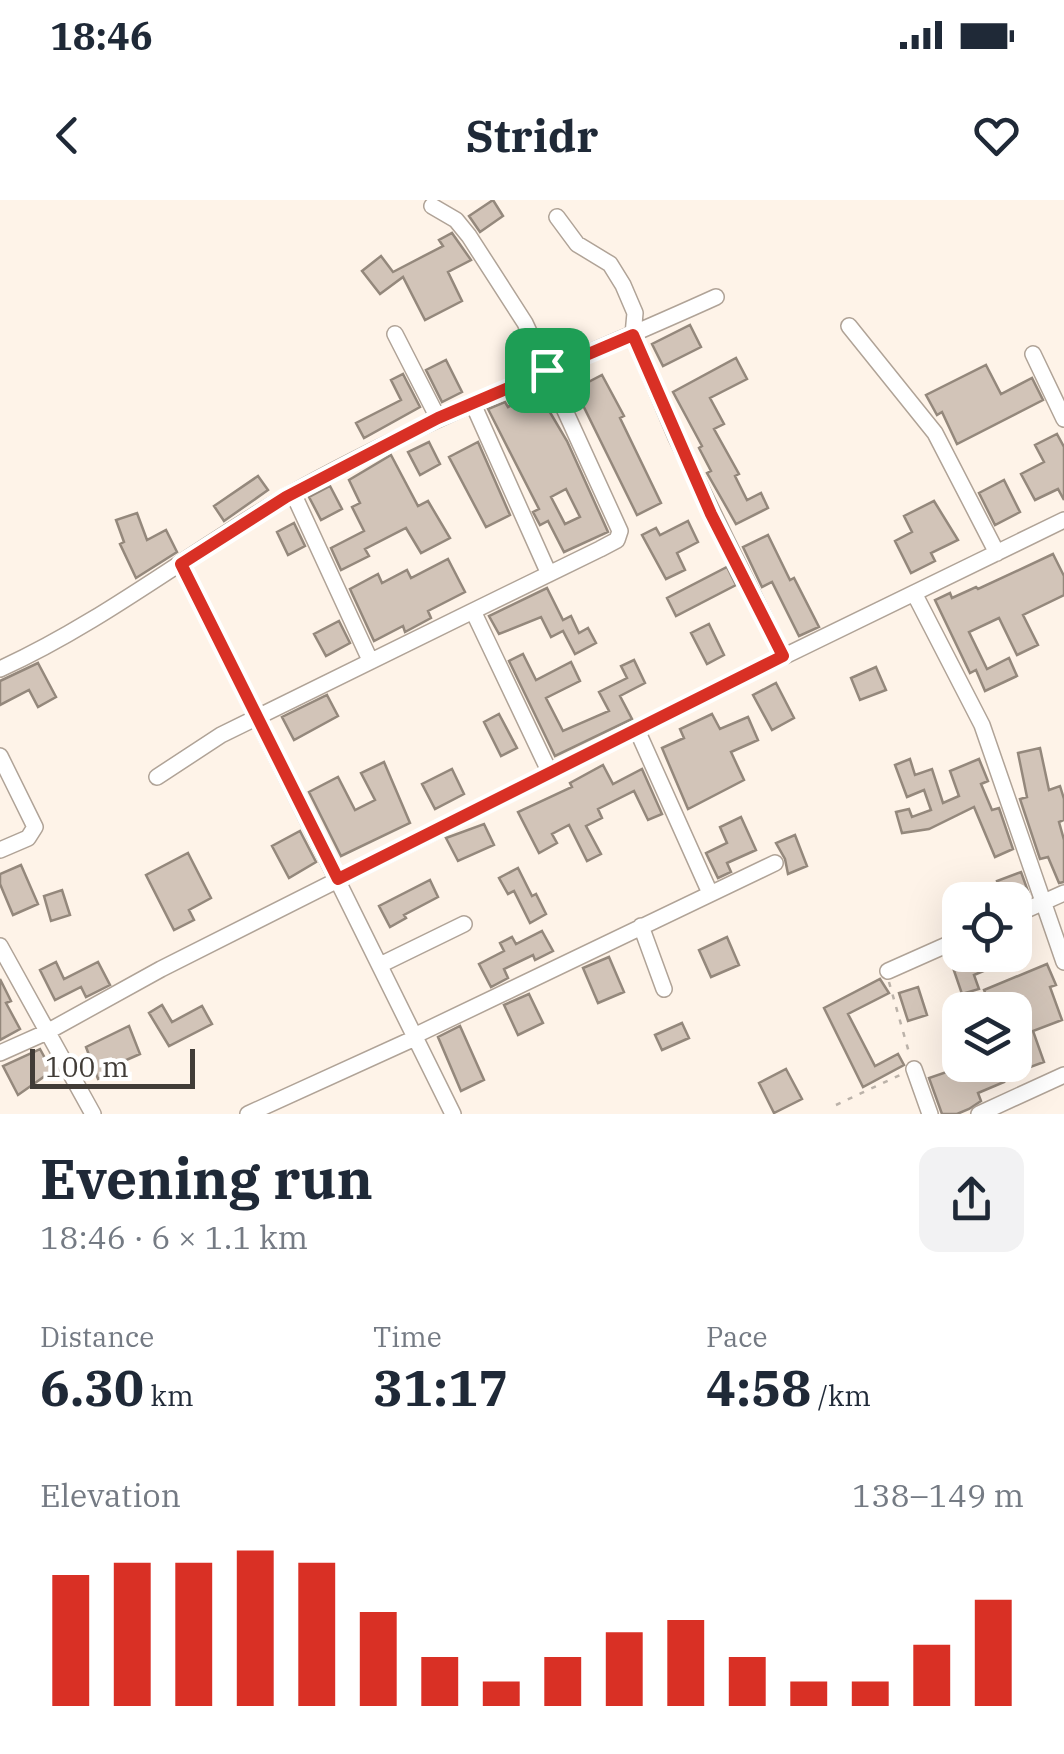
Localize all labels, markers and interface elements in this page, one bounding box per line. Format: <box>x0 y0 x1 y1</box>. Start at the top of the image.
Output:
text: 18:46 <box>50 11 153 60</box>
text: Stridr <box>466 106 598 164</box>
icon: back <box>40 108 95 163</box>
icon: heart <box>969 108 1024 163</box>
pin <box>505 328 590 413</box>
icon: arrive <box>520 343 575 398</box>
map controls <box>942 882 1032 1082</box>
button: locate <box>942 882 1032 972</box>
button: layers <box>942 992 1032 1082</box>
scale bar <box>30 1044 195 1088</box>
text: 100 m <box>45 1048 129 1085</box>
text: Evening run <box>40 1143 373 1214</box>
button: share <box>919 1147 1024 1252</box>
text: 18:46 · 6 × 1.1 km <box>40 1216 308 1258</box>
text: Distance <box>40 1318 154 1355</box>
text: Time <box>373 1318 442 1355</box>
text: Pace <box>706 1318 768 1355</box>
text: 6.30 <box>40 1355 144 1420</box>
text: 31:17 <box>373 1355 508 1420</box>
text: 4:58 <box>706 1355 811 1420</box>
text: km <box>144 1377 194 1414</box>
text: /km <box>811 1377 871 1414</box>
text: Elevation <box>40 1474 181 1516</box>
text: 138–149 m <box>852 1474 1024 1516</box>

